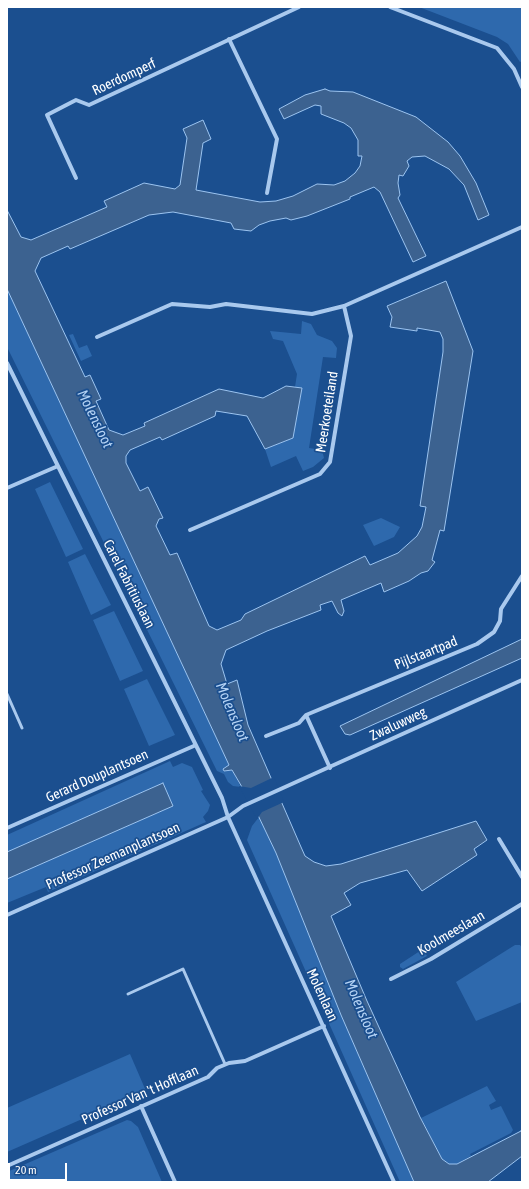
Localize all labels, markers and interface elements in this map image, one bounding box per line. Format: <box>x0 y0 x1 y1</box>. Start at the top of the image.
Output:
street label: Roerdomperf <box>90 55 158 99</box>
street label: Meerkoeteiland <box>312 370 342 454</box>
water label: Molensloot <box>73 387 117 451</box>
street label: Carel Fabritiuslaan <box>99 537 159 631</box>
street label: Pijlstaartpad <box>392 633 460 673</box>
water label: Molensloot <box>212 680 252 744</box>
street label: Zwaluwweg <box>367 704 429 744</box>
street label: Gerard Douplantsoen <box>43 746 151 806</box>
street label: Professor Zeemanplantsoen <box>43 819 183 893</box>
street label: Koolmeeslaan <box>414 907 488 959</box>
street label: Molenlaan <box>303 966 341 1024</box>
water label: Molensloot <box>341 977 381 1041</box>
street label: Professor Van 't Hofflaan <box>79 1062 201 1128</box>
scale bar <box>10 1155 69 1181</box>
text: 20 m <box>15 1163 37 1177</box>

